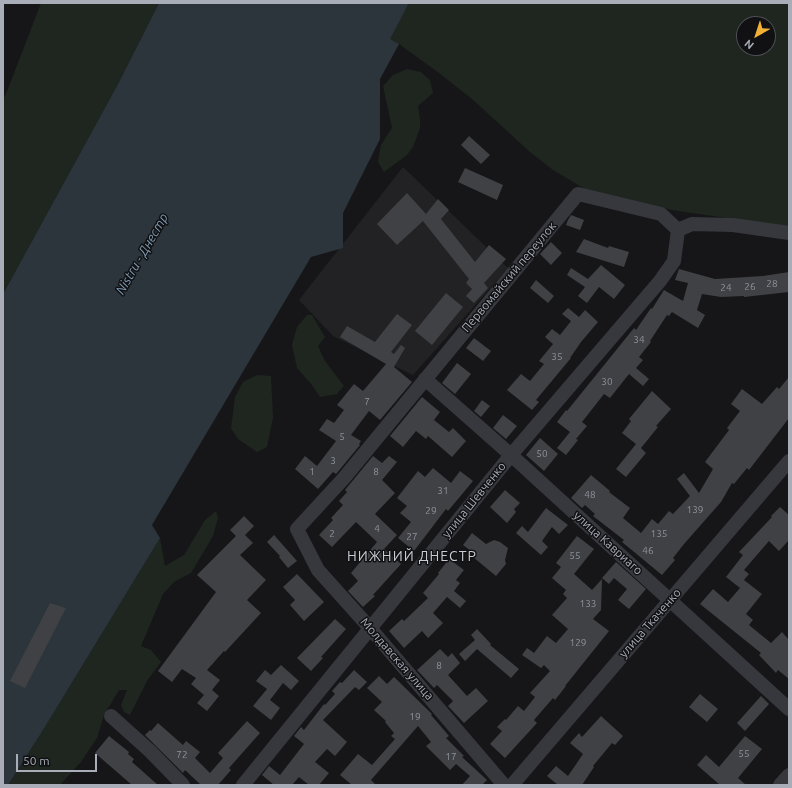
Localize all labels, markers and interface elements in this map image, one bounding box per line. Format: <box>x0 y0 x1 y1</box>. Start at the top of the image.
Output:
north arrow <box>736 16 776 56</box>
text: N <box>742 37 756 52</box>
water label: Nistru - Днестр <box>112 211 172 297</box>
street label: Первомайский переулок <box>459 219 559 335</box>
house number: 28 <box>766 278 778 290</box>
house number: 26 <box>744 281 756 293</box>
house number: 24 <box>720 282 732 294</box>
house number: 34 <box>633 334 645 346</box>
house number: 35 <box>551 351 563 363</box>
house number: 30 <box>601 376 613 388</box>
house number: 7 <box>364 396 370 408</box>
house number: 5 <box>339 431 345 443</box>
house number: 50 <box>536 448 548 460</box>
house number: 3 <box>330 455 336 467</box>
street label: улица Шевченко <box>439 459 509 541</box>
house number: 1 <box>309 466 315 478</box>
house number: 8 <box>373 466 379 478</box>
house number: 31 <box>437 485 449 497</box>
house number: 48 <box>584 489 596 501</box>
house number: 139 <box>687 504 703 516</box>
house number: 29 <box>425 505 437 517</box>
street label: улица Кавриаго <box>571 508 645 578</box>
house number: 4 <box>374 523 380 535</box>
house number: 2 <box>329 528 335 540</box>
house number: 135 <box>651 528 667 540</box>
house number: 27 <box>406 531 418 543</box>
house number: 46 <box>642 545 654 557</box>
district label: НИЖНИЙ ДНЕСТР <box>347 548 477 564</box>
house number: 55 <box>569 550 581 562</box>
street label: улица Ткаченко <box>616 586 684 660</box>
house number: 133 <box>580 598 596 610</box>
street label: Молдавская улица <box>357 615 437 703</box>
house number: 129 <box>570 637 586 649</box>
house number: 8 <box>436 660 442 672</box>
house number: 19 <box>409 711 421 723</box>
scale bar <box>18 746 99 772</box>
house number: 55 <box>738 748 750 760</box>
house number: 72 <box>176 749 188 761</box>
house number: 17 <box>445 751 457 763</box>
text: 50 m <box>23 754 50 767</box>

